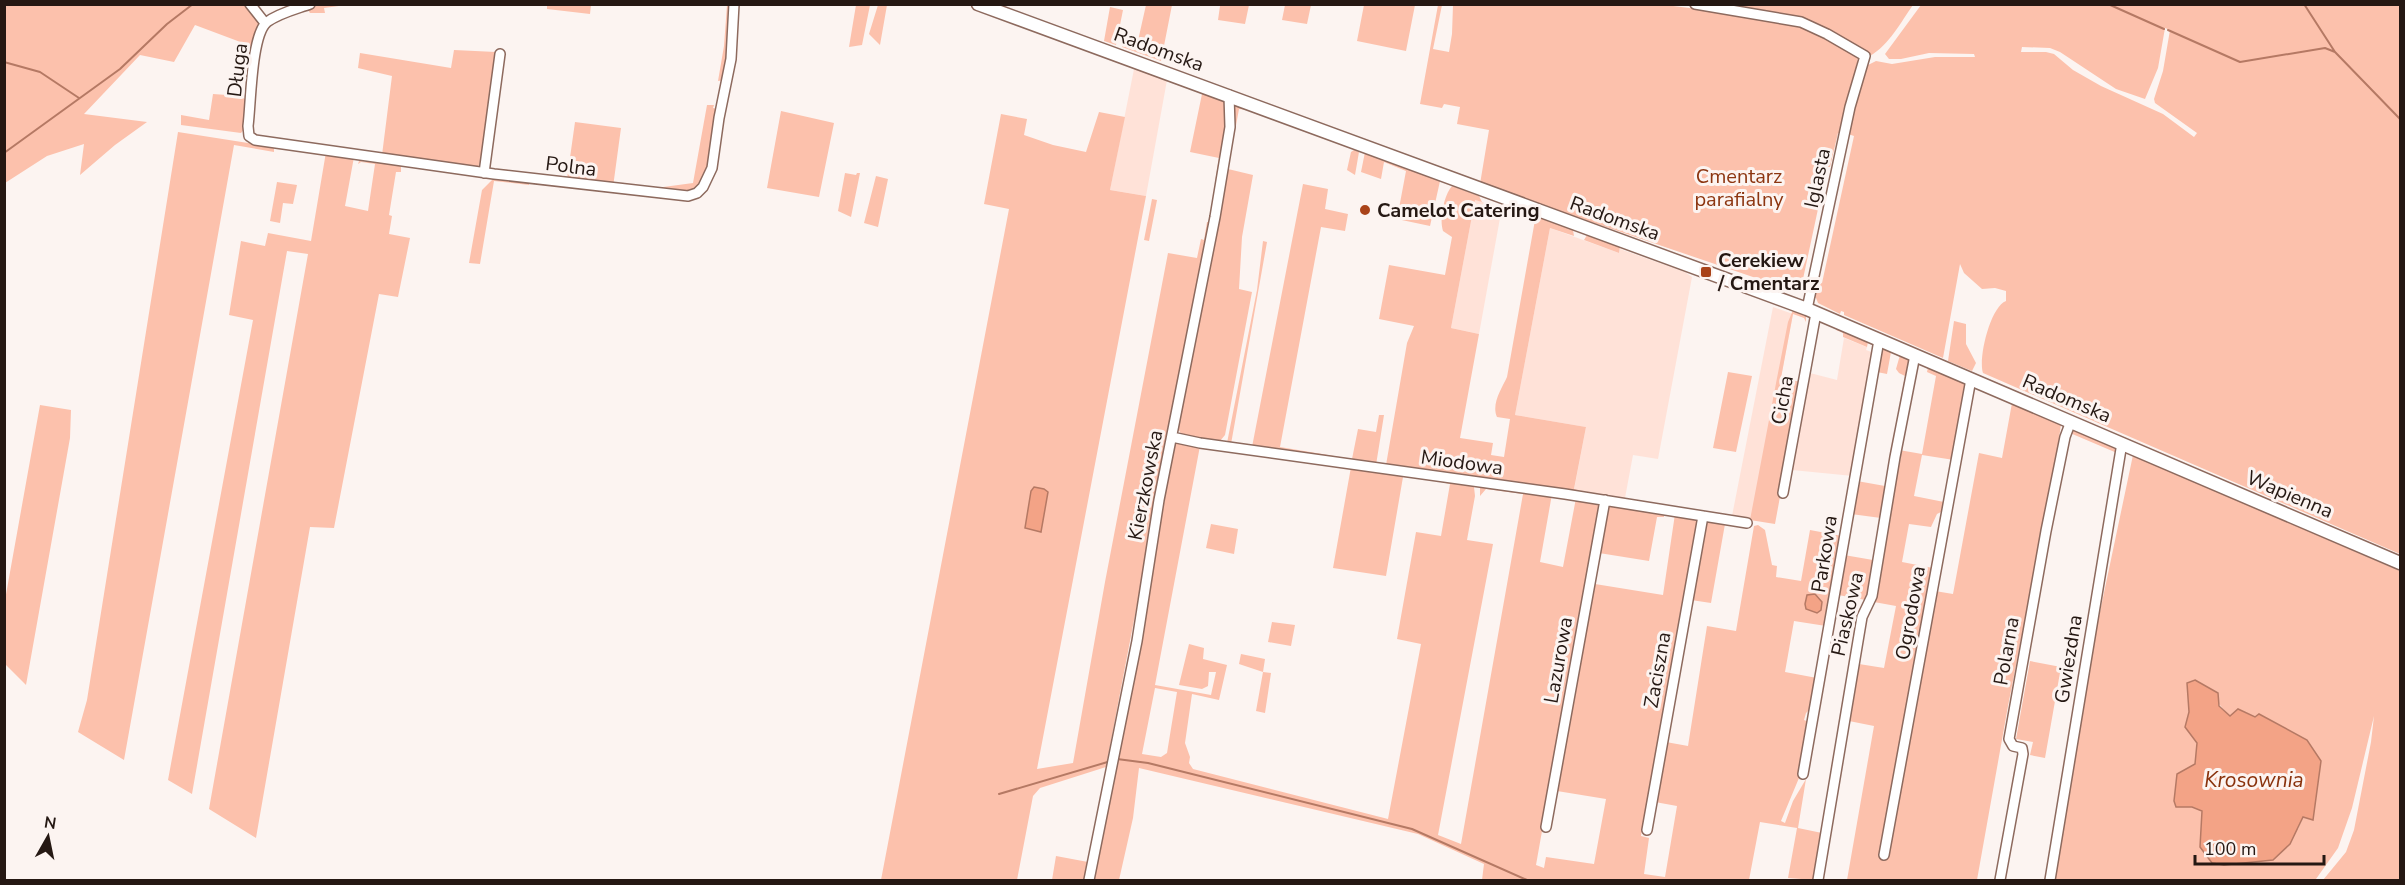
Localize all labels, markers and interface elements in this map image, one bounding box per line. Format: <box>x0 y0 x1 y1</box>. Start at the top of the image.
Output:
street label: Radomska <box>1110 21 1208 78</box>
street label: Długa <box>221 41 254 99</box>
street label: Iglasta <box>1798 146 1837 210</box>
street label: Polna <box>544 150 598 183</box>
park label: Cmentarz parafialny <box>1694 163 1784 213</box>
street label: Radomska <box>1566 190 1664 247</box>
place label: Camelot Catering <box>1377 197 1540 224</box>
marker: Camelot Catering <box>1358 203 1372 217</box>
place label: Cerekiew / Cmentarz <box>1717 247 1819 297</box>
marker: Cerekiew / Cmentarz <box>1699 265 1713 279</box>
street label: Radomska <box>2018 368 2115 429</box>
street label: Cicha <box>1765 373 1800 427</box>
street label: Kierzkowska <box>1122 428 1169 542</box>
street label: Miodowa <box>1419 443 1505 482</box>
street label: Wapienna <box>2242 464 2337 525</box>
street label: Parkowa <box>1805 514 1844 595</box>
street label: Ogrodowa <box>1889 564 1932 662</box>
street label: Piaskowa <box>1825 569 1870 659</box>
street label: Gwiezdna <box>2048 613 2089 705</box>
street label: Lazurowa <box>1538 615 1579 705</box>
street label: Polarna <box>1987 615 2026 687</box>
street label: Zaciszna <box>1638 630 1677 710</box>
water label: Krosownia <box>2204 766 2304 794</box>
north arrow <box>18 807 78 867</box>
text: N <box>43 811 58 835</box>
scale bar <box>2195 828 2324 866</box>
text: 100 m <box>2204 837 2256 861</box>

